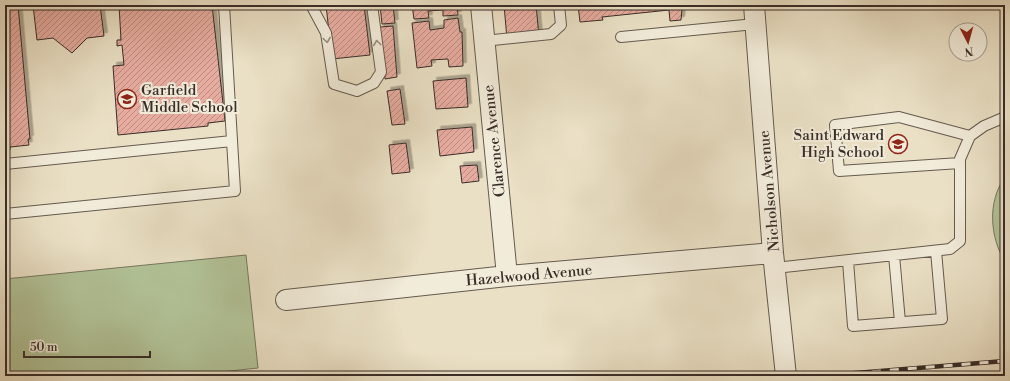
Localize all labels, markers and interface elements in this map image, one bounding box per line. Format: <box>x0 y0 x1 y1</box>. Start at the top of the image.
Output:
north arrow <box>948 22 988 62</box>
one-way arrow <box>322 37 331 43</box>
one-way arrow <box>373 39 382 46</box>
text: N <box>964 44 974 58</box>
place label: Garfield Middle School <box>141 81 238 117</box>
street label: Clarence Avenue <box>479 84 510 198</box>
school or university icon: Garfield Middle School <box>116 88 138 110</box>
place label: Saint Edward High School <box>794 126 885 162</box>
street label: Nicholson Avenue <box>755 129 784 252</box>
school or university icon: Saint Edward High School <box>887 133 909 155</box>
street label: Hazelwood Avenue <box>465 261 593 290</box>
scale bar <box>24 333 150 359</box>
text: 50 m <box>30 340 58 355</box>

